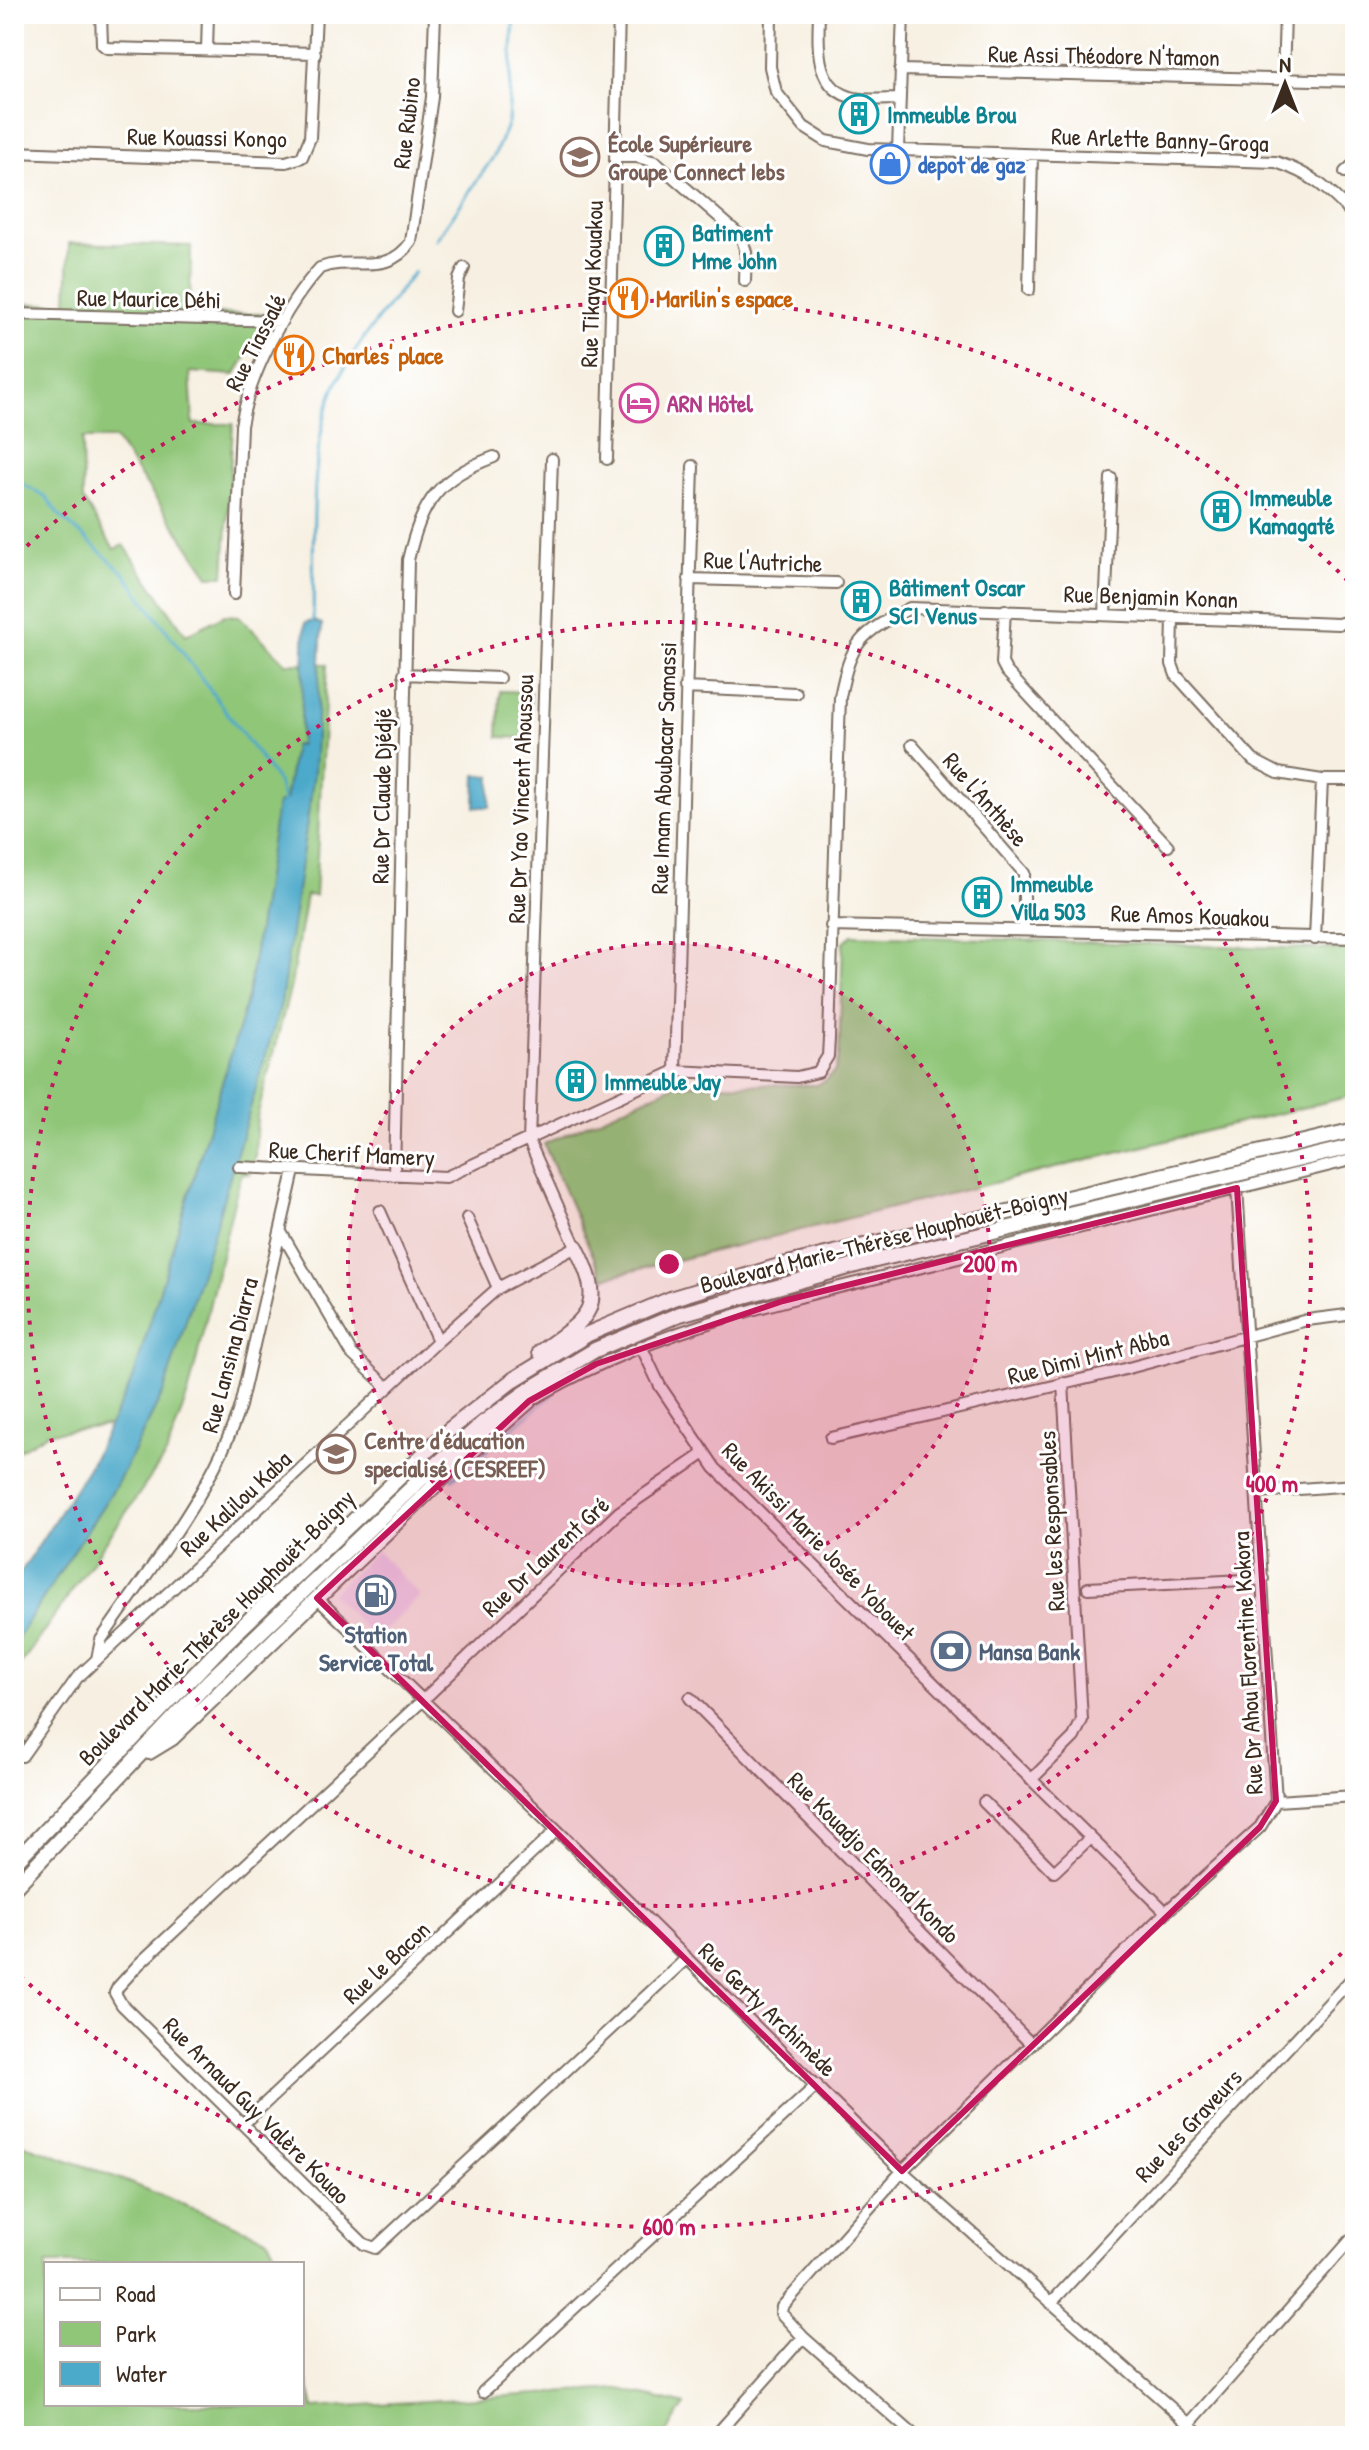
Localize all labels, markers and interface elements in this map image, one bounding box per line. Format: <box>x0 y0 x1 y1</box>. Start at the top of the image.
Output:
street label: Rue Assi Théodore N'tamon <box>988 37 1220 73</box>
north arrow <box>1245 44 1325 124</box>
text: N <box>1279 49 1291 79</box>
street label: Rue Rubino <box>385 75 428 171</box>
building icon: Immeuble Brou <box>838 93 880 135</box>
place label: Immeuble Brou <box>887 98 1017 130</box>
street label: Rue Arlette Banny-Groga <box>1051 119 1269 159</box>
street label: Rue Kouassi Kongo <box>127 120 287 154</box>
place label: École Supérieure Groupe Connect Iebs <box>608 127 785 188</box>
school or university icon: École Supérieure Groupe Connect Iebs <box>559 136 601 178</box>
shop icon: depot de gaz <box>869 143 911 185</box>
place label: depot de gaz <box>918 148 1026 181</box>
street label: Rue Tikaya Kouakou <box>572 200 610 368</box>
place label: Batiment Mme John <box>692 216 777 276</box>
building icon: Batiment Mme John <box>643 225 685 267</box>
restaurant icon: Marilin's espace <box>607 277 649 319</box>
street label: Rue Maurice Déhi <box>77 281 221 315</box>
place label: Marilin's espace <box>656 282 793 315</box>
street label: Rue Tiassalé <box>217 287 293 396</box>
restaurant icon: Charles' place <box>273 334 315 376</box>
place label: Charles' place <box>322 339 444 372</box>
hotel icon: ARN Hôtel <box>618 382 660 424</box>
place label: ARN Hôtel <box>667 387 754 419</box>
place label: Immeuble Kamagaté <box>1249 481 1335 542</box>
building icon: Immeuble Kamagaté <box>1200 490 1242 532</box>
street label: Rue l'Autriche <box>703 543 823 579</box>
place label: Bâtiment Oscar SCI Venus <box>889 571 1026 631</box>
street label: Rue Benjamin Konan <box>1063 577 1239 615</box>
building icon: Bâtiment Oscar SCI Venus <box>840 580 882 622</box>
street label: Rue Imam Aboubacar Samassi <box>643 641 683 895</box>
street label: Rue Dr Yao Vincent Ahoussou <box>500 674 540 924</box>
street label: Rue Dr Claude Djédjé <box>363 707 399 884</box>
street label: Rue l'Anthèse <box>936 745 1036 853</box>
place label: Immeuble Villa 503 <box>1010 867 1094 927</box>
building icon: Immeuble Villa 503 <box>961 876 1003 918</box>
street label: Rue Amos Kouakou <box>1110 896 1270 934</box>
building icon: Immeuble Jay <box>555 1060 597 1102</box>
place label: Immeuble Jay <box>604 1065 721 1098</box>
street label: Rue Cherif Mamery <box>268 1133 436 1173</box>
street label: Boulevard Marie-Thérèse Houphouët-Boigny <box>696 1178 1072 1300</box>
text: 200 m <box>963 1247 1017 1279</box>
centre of rings <box>655 1250 683 1278</box>
street label: Rue Lansina Diarra <box>193 1274 265 1436</box>
street label: Rue Dimi Mint Abba <box>1004 1321 1172 1391</box>
place label: Centre d'éducation specialisé (CESREEF) <box>364 1424 546 1485</box>
street label: Rue les Responsables <box>1030 1430 1072 1612</box>
school or university icon: Centre d'éducation specialisé (CESREEF) <box>315 1433 357 1475</box>
street label: Rue Akissi Marie Josée Yobouet <box>715 1435 923 1648</box>
street label: Rue Kalilou Kaba <box>172 1443 298 1563</box>
text: 400 m <box>1246 1467 1298 1499</box>
street label: Boulevard Marie-Thérèse Houphouët-Boigny <box>71 1482 361 1772</box>
street label: Rue Dr Laurent Gré <box>474 1488 616 1623</box>
street label: Rue Dr Ahou Florentine Kokora <box>1224 1531 1270 1795</box>
fuel station icon: Station Service Total <box>355 1574 397 1616</box>
place label: Station Service Total <box>319 1618 434 1678</box>
bank icon: Mansa Bank <box>930 1630 972 1672</box>
place label: Mansa Bank <box>979 1635 1080 1667</box>
street label: Rue Kouadjo Edmond Kondo <box>781 1764 967 1950</box>
street label: Rue le Bacon <box>335 1913 437 2011</box>
street label: Rue Gerty Archimède <box>692 1935 844 2083</box>
street label: Rue Arnaud Guy Valère Kouao <box>157 2010 358 2211</box>
street label: Rue les Graveurs <box>1127 2062 1249 2188</box>
text: 600 m <box>643 2210 695 2242</box>
legend <box>44 2262 304 2406</box>
text: Road <box>116 2277 155 2309</box>
text: Park <box>116 2317 156 2349</box>
text: Water <box>116 2357 167 2389</box>

